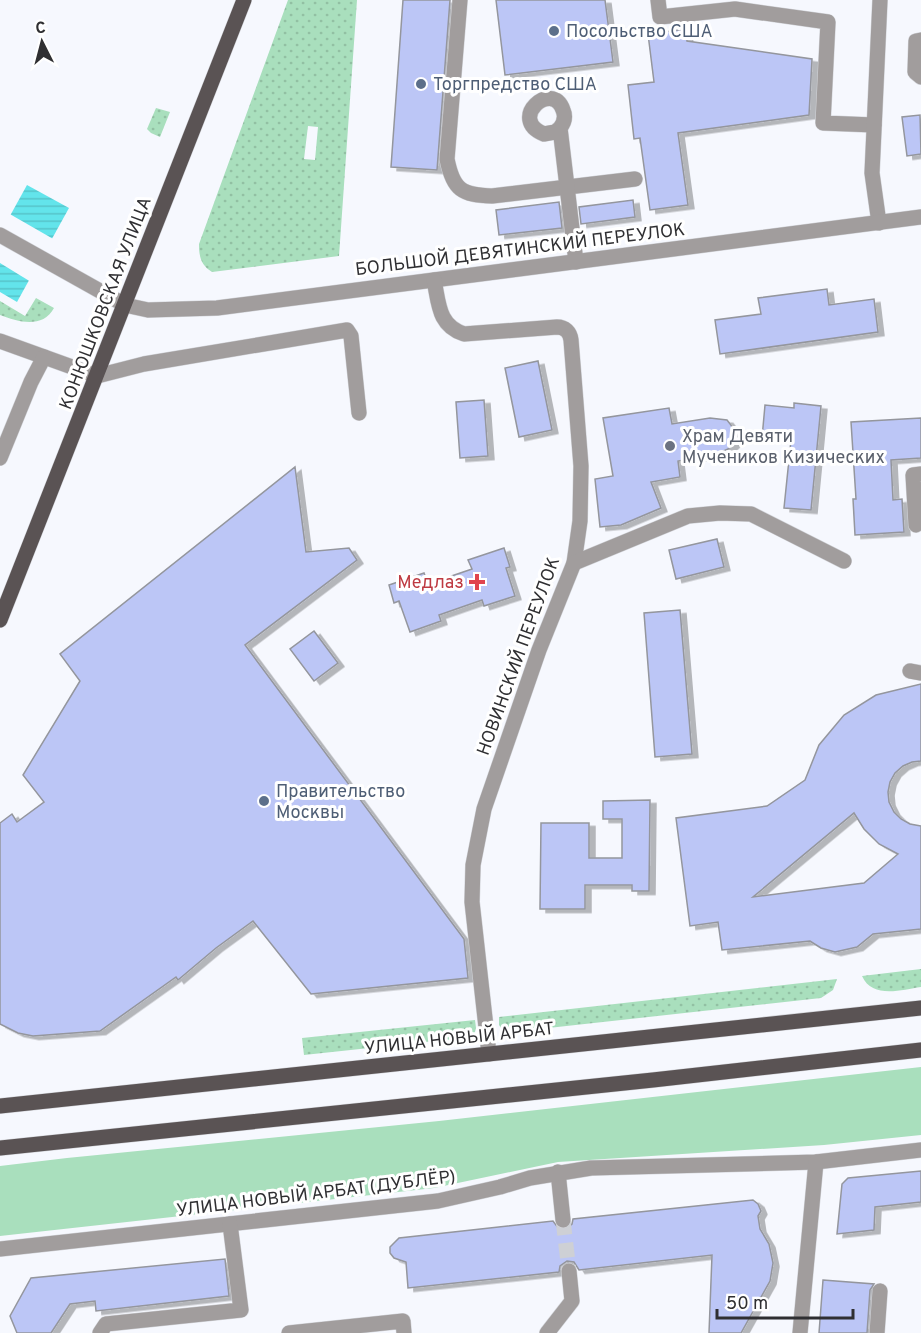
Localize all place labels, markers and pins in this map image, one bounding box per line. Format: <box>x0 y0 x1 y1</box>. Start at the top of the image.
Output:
place label: Посольство США <box>566 21 713 44</box>
marker: Посольство США <box>547 24 561 38</box>
place label: Торгпредство США <box>433 74 597 97</box>
marker: Торгпредство США <box>414 77 428 91</box>
place label: Храм Девяти Мучеников Кизических <box>682 426 885 470</box>
marker: Храм Девяти Мучеников Кизических <box>663 439 677 453</box>
place label: Медлаз <box>397 572 464 595</box>
marker: Медлаз <box>468 573 486 591</box>
place label: Правительство Москвы <box>276 781 405 825</box>
marker: Правительство Москвы <box>257 794 271 808</box>

